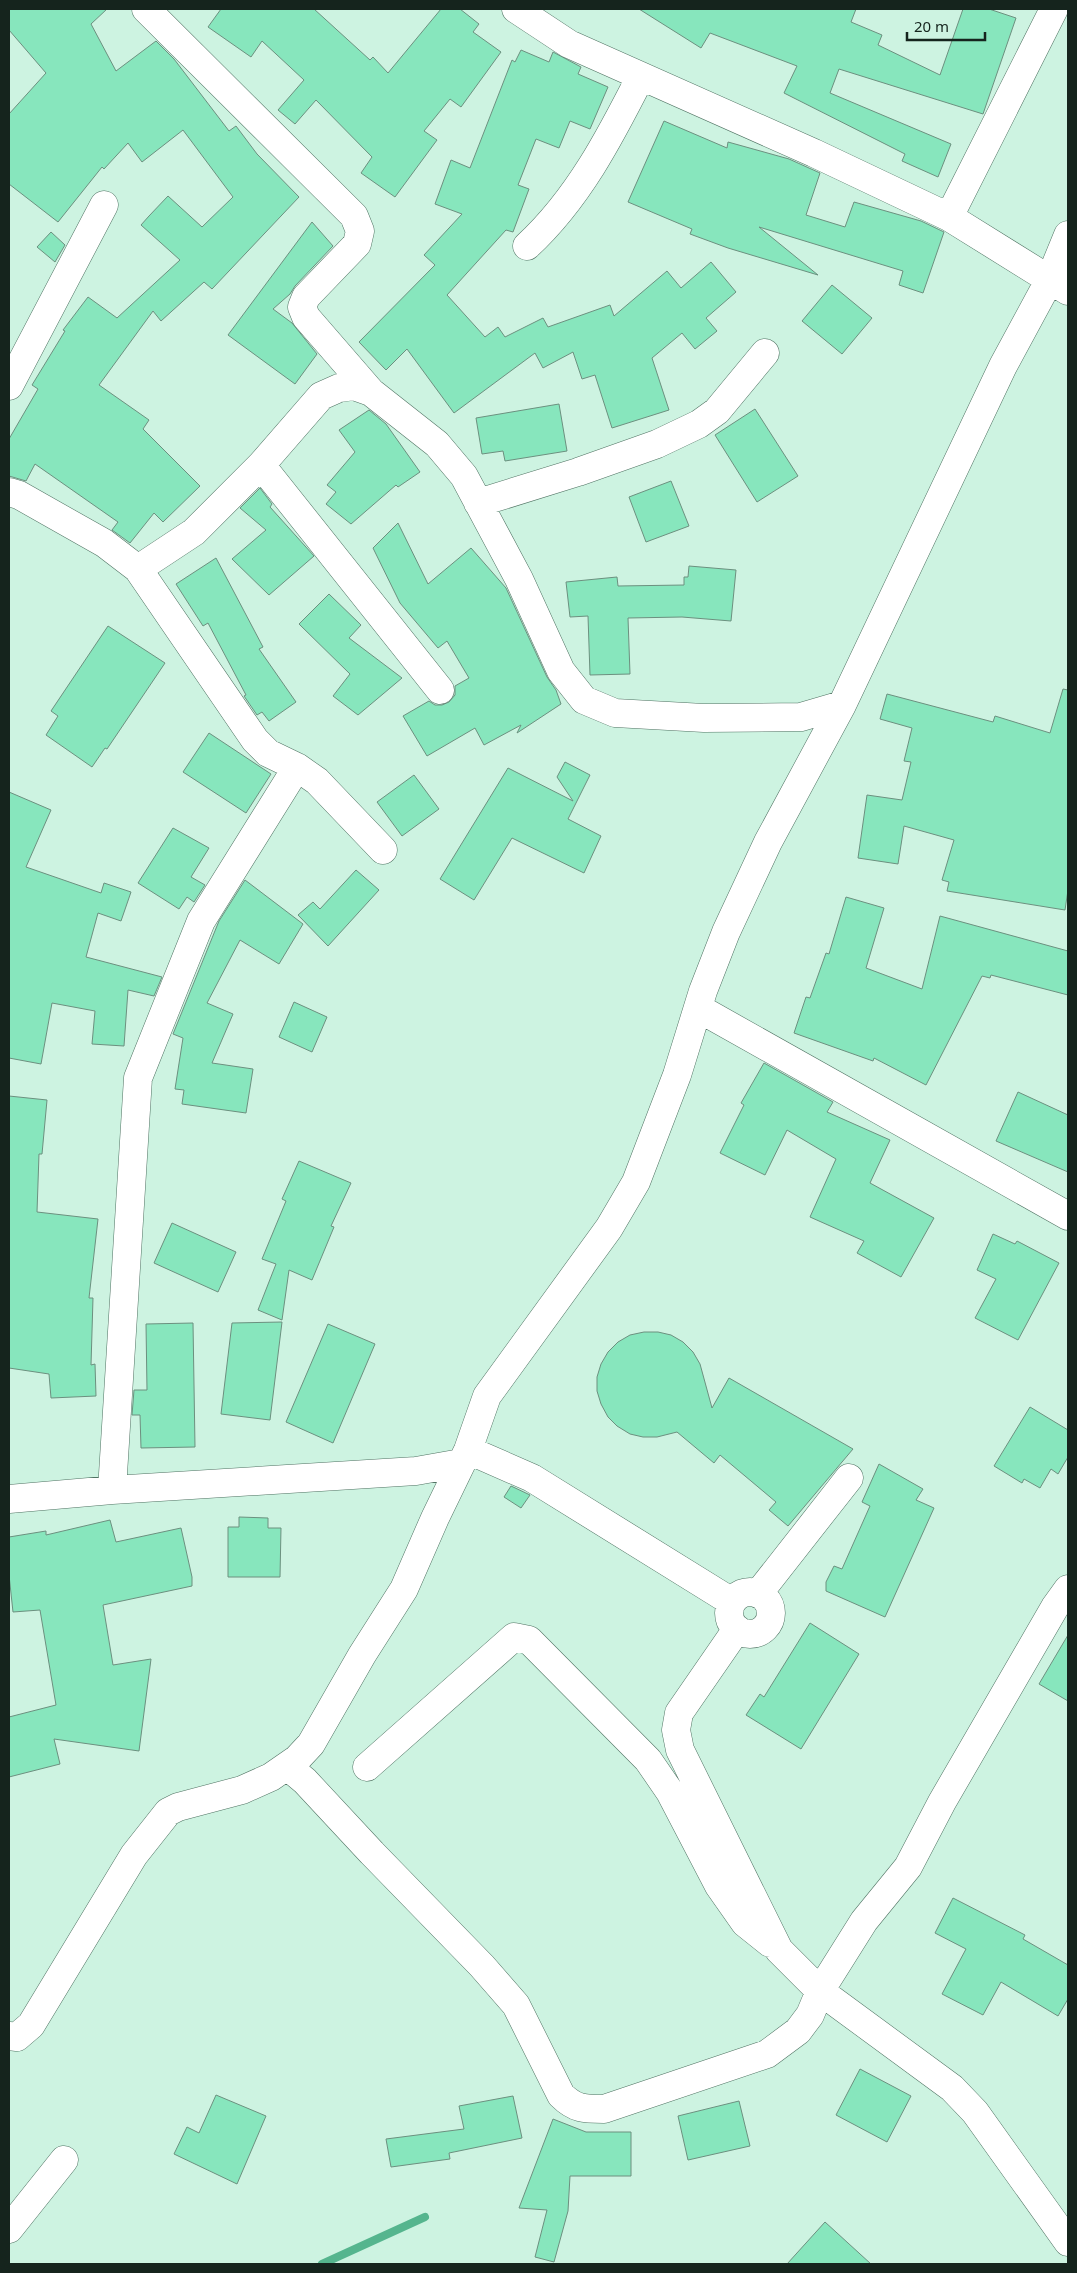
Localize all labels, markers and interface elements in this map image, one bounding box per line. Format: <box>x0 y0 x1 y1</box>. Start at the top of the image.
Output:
scale bar <box>907 10 984 42</box>
text: 20 m <box>914 16 949 36</box>

